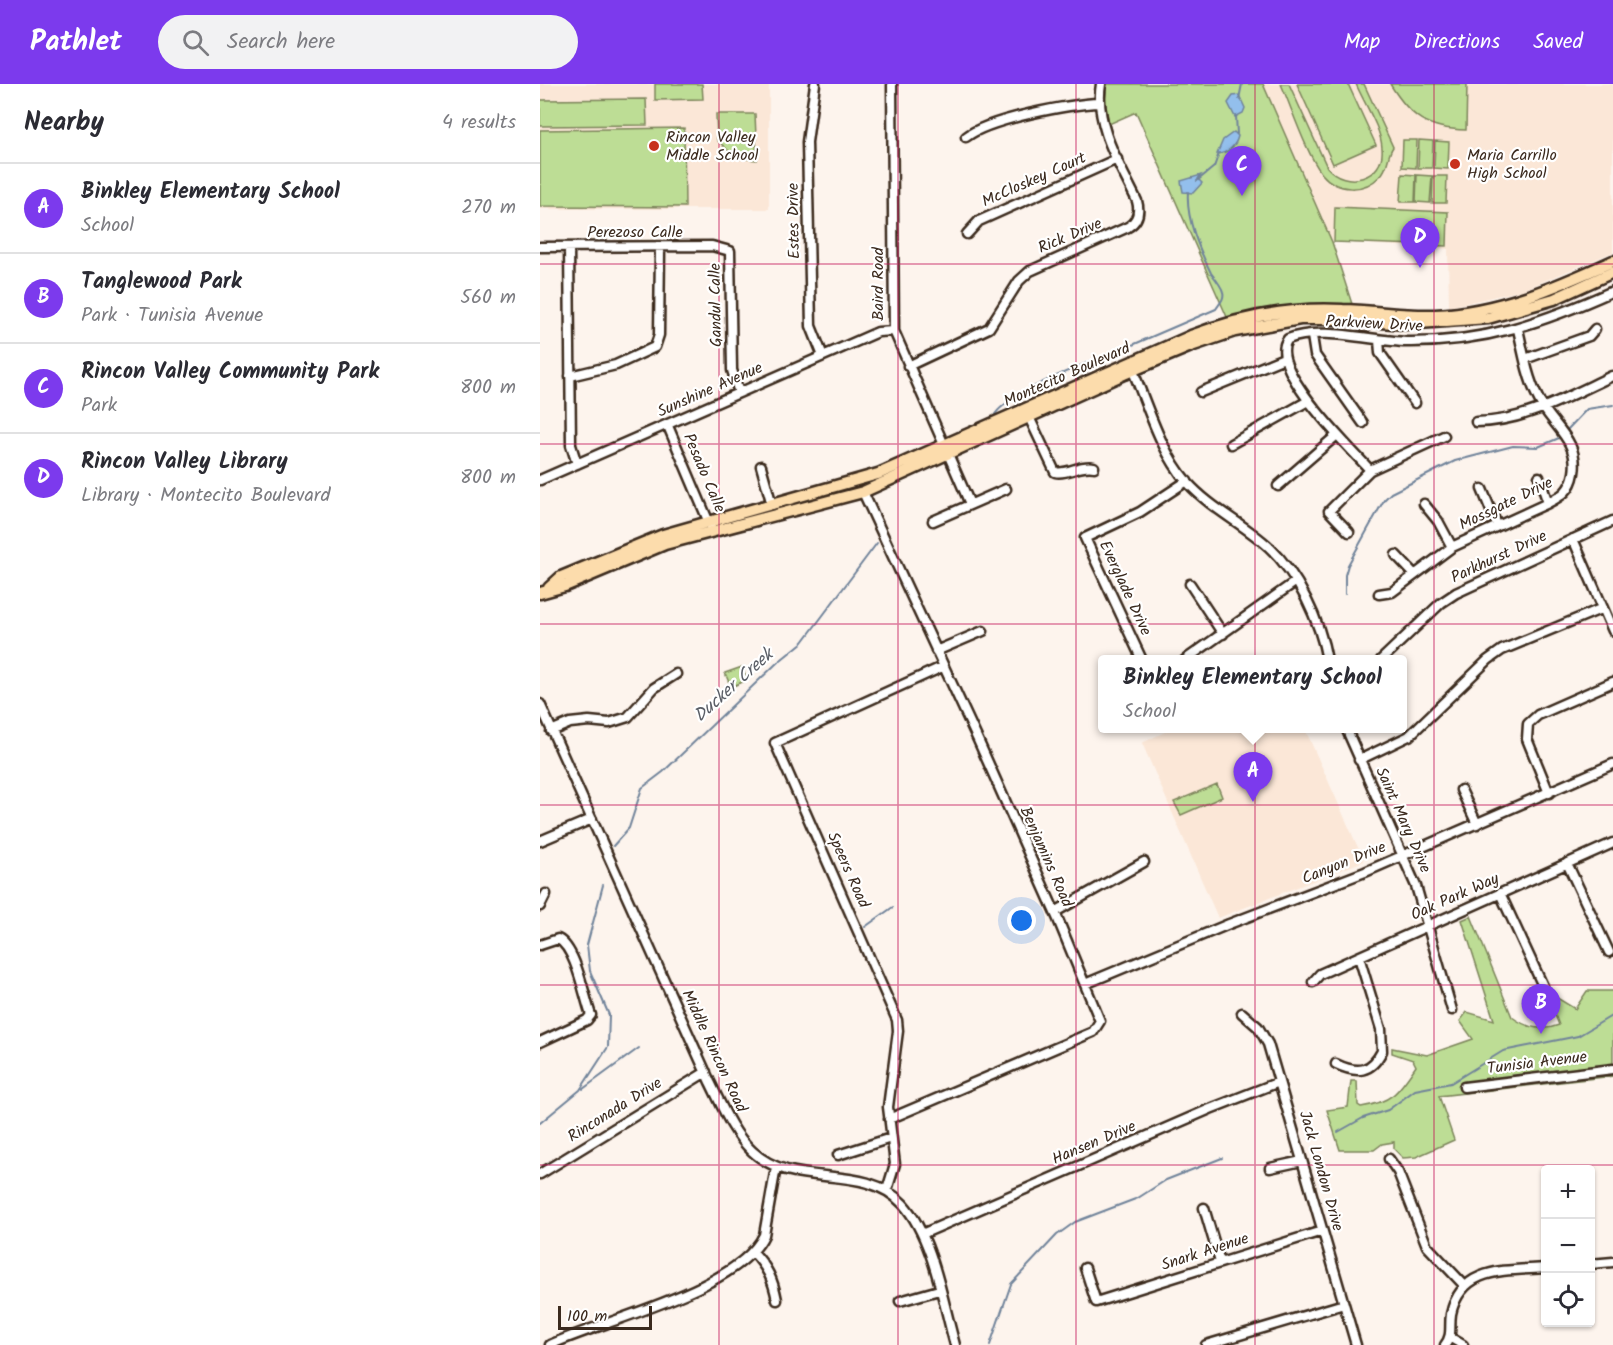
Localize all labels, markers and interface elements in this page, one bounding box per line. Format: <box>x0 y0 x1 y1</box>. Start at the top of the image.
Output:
search box <box>158 15 578 69</box>
text: Pathlet <box>30 20 122 65</box>
text: Search here <box>227 25 335 60</box>
icon: search <box>179 26 212 59</box>
text: Map <box>1344 26 1380 59</box>
text: Directions <box>1413 26 1500 59</box>
text: Saved <box>1533 26 1583 59</box>
text: Nearby <box>24 102 104 144</box>
text: 4 results <box>442 107 516 139</box>
place label: Rincon Valley Middle School <box>666 125 759 168</box>
marker: Rincon Valley Middle School <box>647 139 661 153</box>
place label: Maria Carrillo High School <box>1467 143 1557 186</box>
street label: McCloskey Court <box>978 145 1091 214</box>
pin: C <box>1222 147 1262 196</box>
marker: Maria Carrillo High School <box>1448 157 1462 171</box>
text: Binkley Elementary School <box>81 175 340 210</box>
street label: Estes Drive <box>781 183 807 259</box>
text: A <box>37 192 50 224</box>
text: 270 m <box>461 192 516 224</box>
text: School <box>81 210 134 242</box>
street label: Rick Drive <box>1034 211 1106 261</box>
pin: D <box>1400 218 1440 268</box>
street label: Perezoso Calle <box>587 220 683 245</box>
street label: Baird Road <box>866 246 891 321</box>
street label: Gandul Calle <box>703 263 729 347</box>
text: Tanglewood Park <box>81 265 242 300</box>
text: B <box>37 282 50 314</box>
text: 560 m <box>460 282 516 314</box>
text: Park · Tunisia Avenue <box>81 300 263 332</box>
street label: Parkview Drive <box>1325 309 1423 339</box>
street label: Montecito Boulevard <box>1000 335 1135 414</box>
text: Rincon Valley Community Park <box>81 355 379 390</box>
street label: Sunshine Avenue <box>653 356 767 424</box>
text: C <box>37 372 50 404</box>
text: 800 m <box>460 372 516 404</box>
text: Park <box>81 390 117 422</box>
street label: Pesado Calle <box>676 429 732 517</box>
text: Rincon Valley Library <box>81 445 288 480</box>
text: D <box>37 462 50 494</box>
text: 800 m <box>460 462 516 494</box>
street label: Mossgate Drive <box>1455 470 1557 538</box>
text: Library · Montecito Boulevard <box>81 480 330 512</box>
street label: Parkhurst Drive <box>1447 524 1551 590</box>
street label: Everglade Drive <box>1092 536 1158 640</box>
water label: Ducker Creek <box>687 640 783 730</box>
popup <box>1098 655 1407 733</box>
text: Binkley Elementary School <box>1123 661 1382 696</box>
text: School <box>1123 696 1176 728</box>
pin: A <box>1234 752 1272 802</box>
street label: Saint Mary Drive <box>1368 763 1438 877</box>
street label: Benjamins Road <box>1013 803 1080 912</box>
street label: Speers Road <box>820 828 876 913</box>
street label: Canyon Drive <box>1298 835 1390 891</box>
street label: Oak Park Way <box>1407 866 1504 928</box>
your location <box>1007 906 1036 935</box>
pin: B <box>1522 984 1560 1034</box>
street label: Middle Rincon Road <box>675 985 754 1117</box>
street label: Tunisia Avenue <box>1486 1044 1588 1082</box>
street label: Rinconada Drive <box>563 1071 667 1149</box>
street label: Jack London Drive <box>1292 1108 1350 1234</box>
street label: Hansen Drive <box>1048 1114 1140 1172</box>
map controls <box>1541 1165 1595 1327</box>
button: + <box>1541 1165 1595 1219</box>
button: − <box>1541 1219 1595 1273</box>
street label: Snark Avenue <box>1158 1226 1252 1278</box>
button: locate <box>1541 1273 1595 1327</box>
scale bar <box>558 1303 652 1330</box>
text: 100 m <box>567 1304 607 1329</box>

